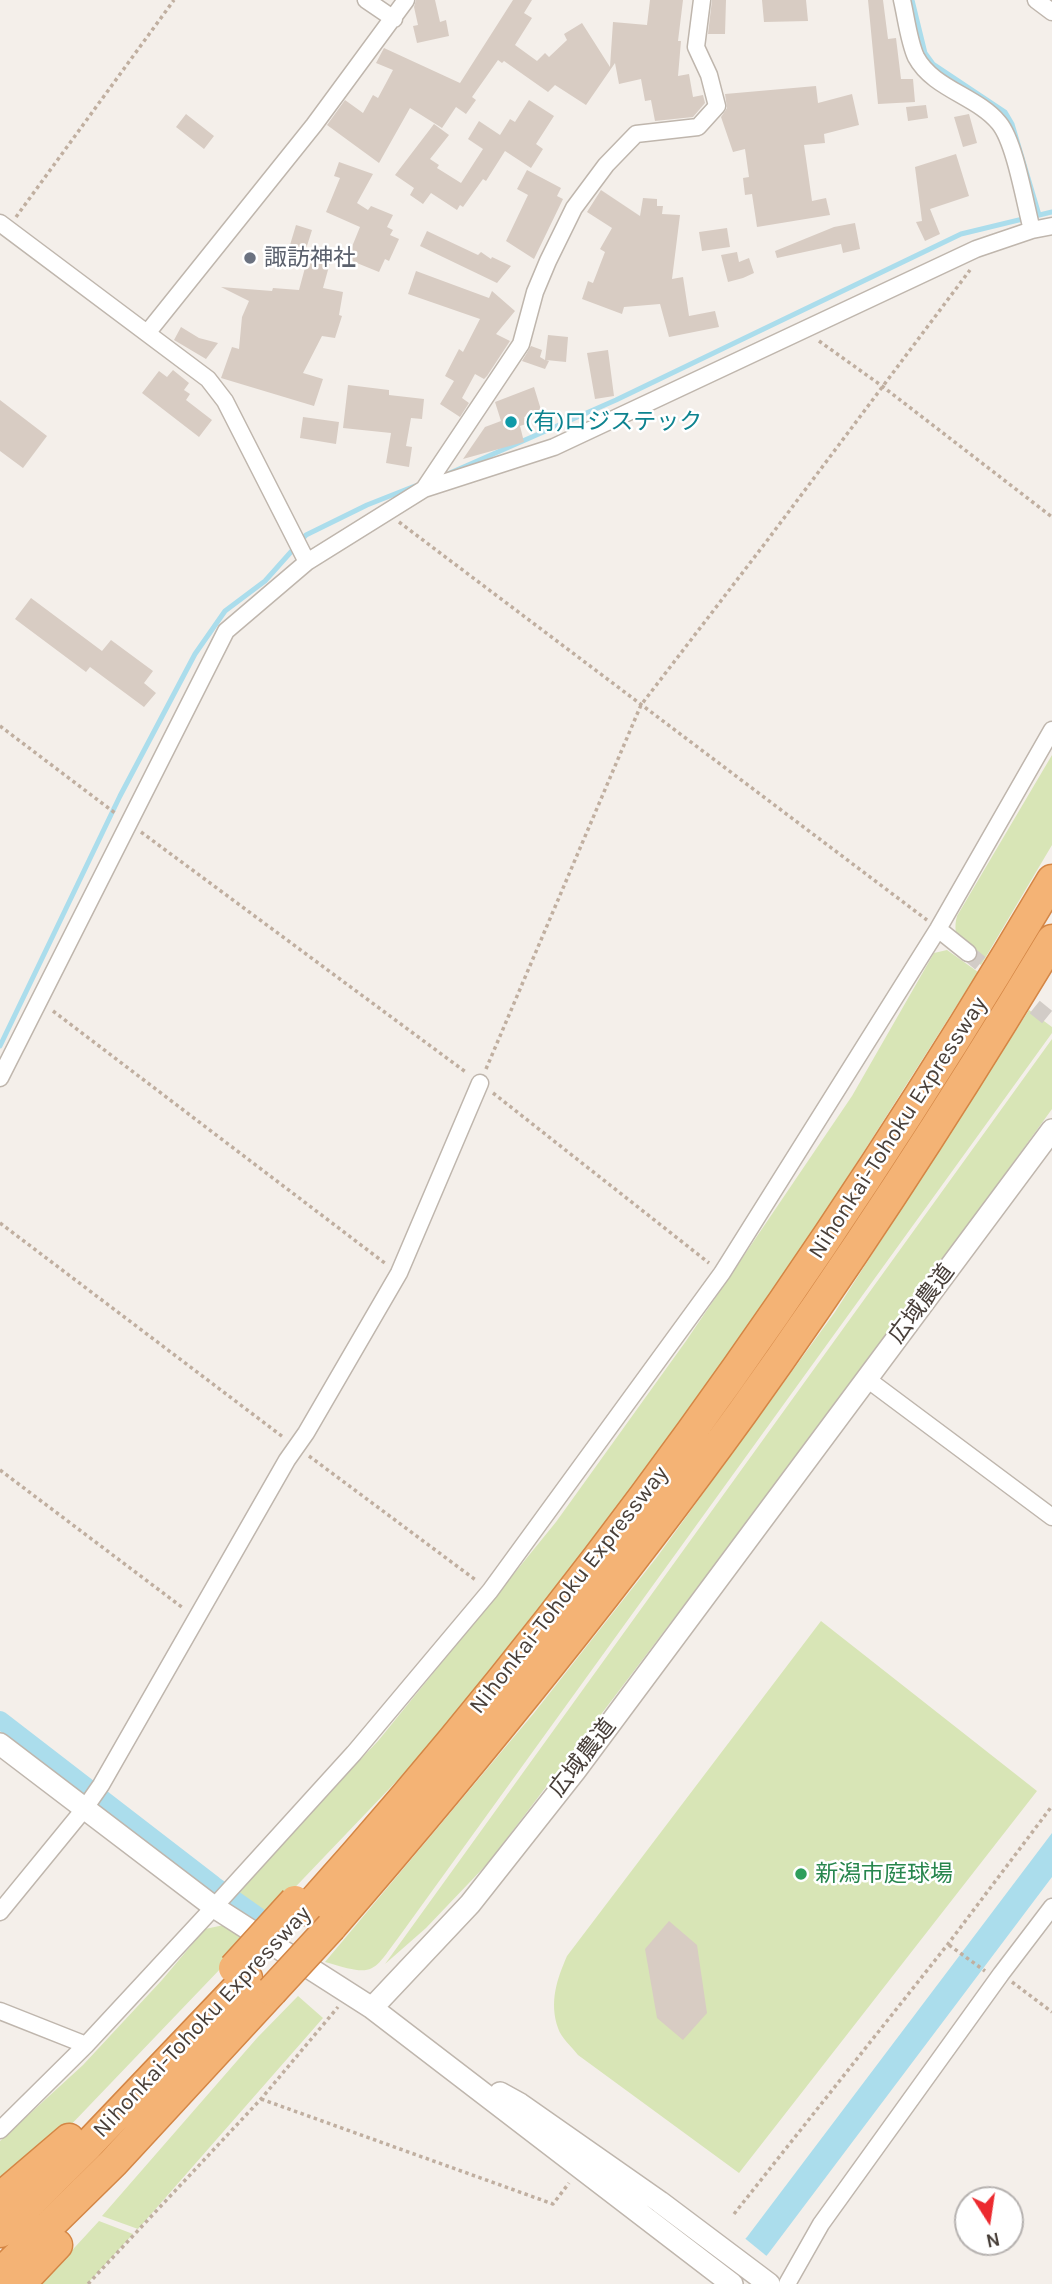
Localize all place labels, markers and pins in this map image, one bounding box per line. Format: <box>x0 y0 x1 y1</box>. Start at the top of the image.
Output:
place label: 諏訪神社 <box>264 244 356 272</box>
marker: 諏訪神社 <box>242 250 258 266</box>
place label: (有)ロジステック <box>525 408 702 436</box>
marker: (有)ロジステック <box>503 414 519 430</box>
place label: 新潟市庭球場 <box>815 1860 953 1888</box>
marker: 新潟市庭球場 <box>793 1866 809 1882</box>

